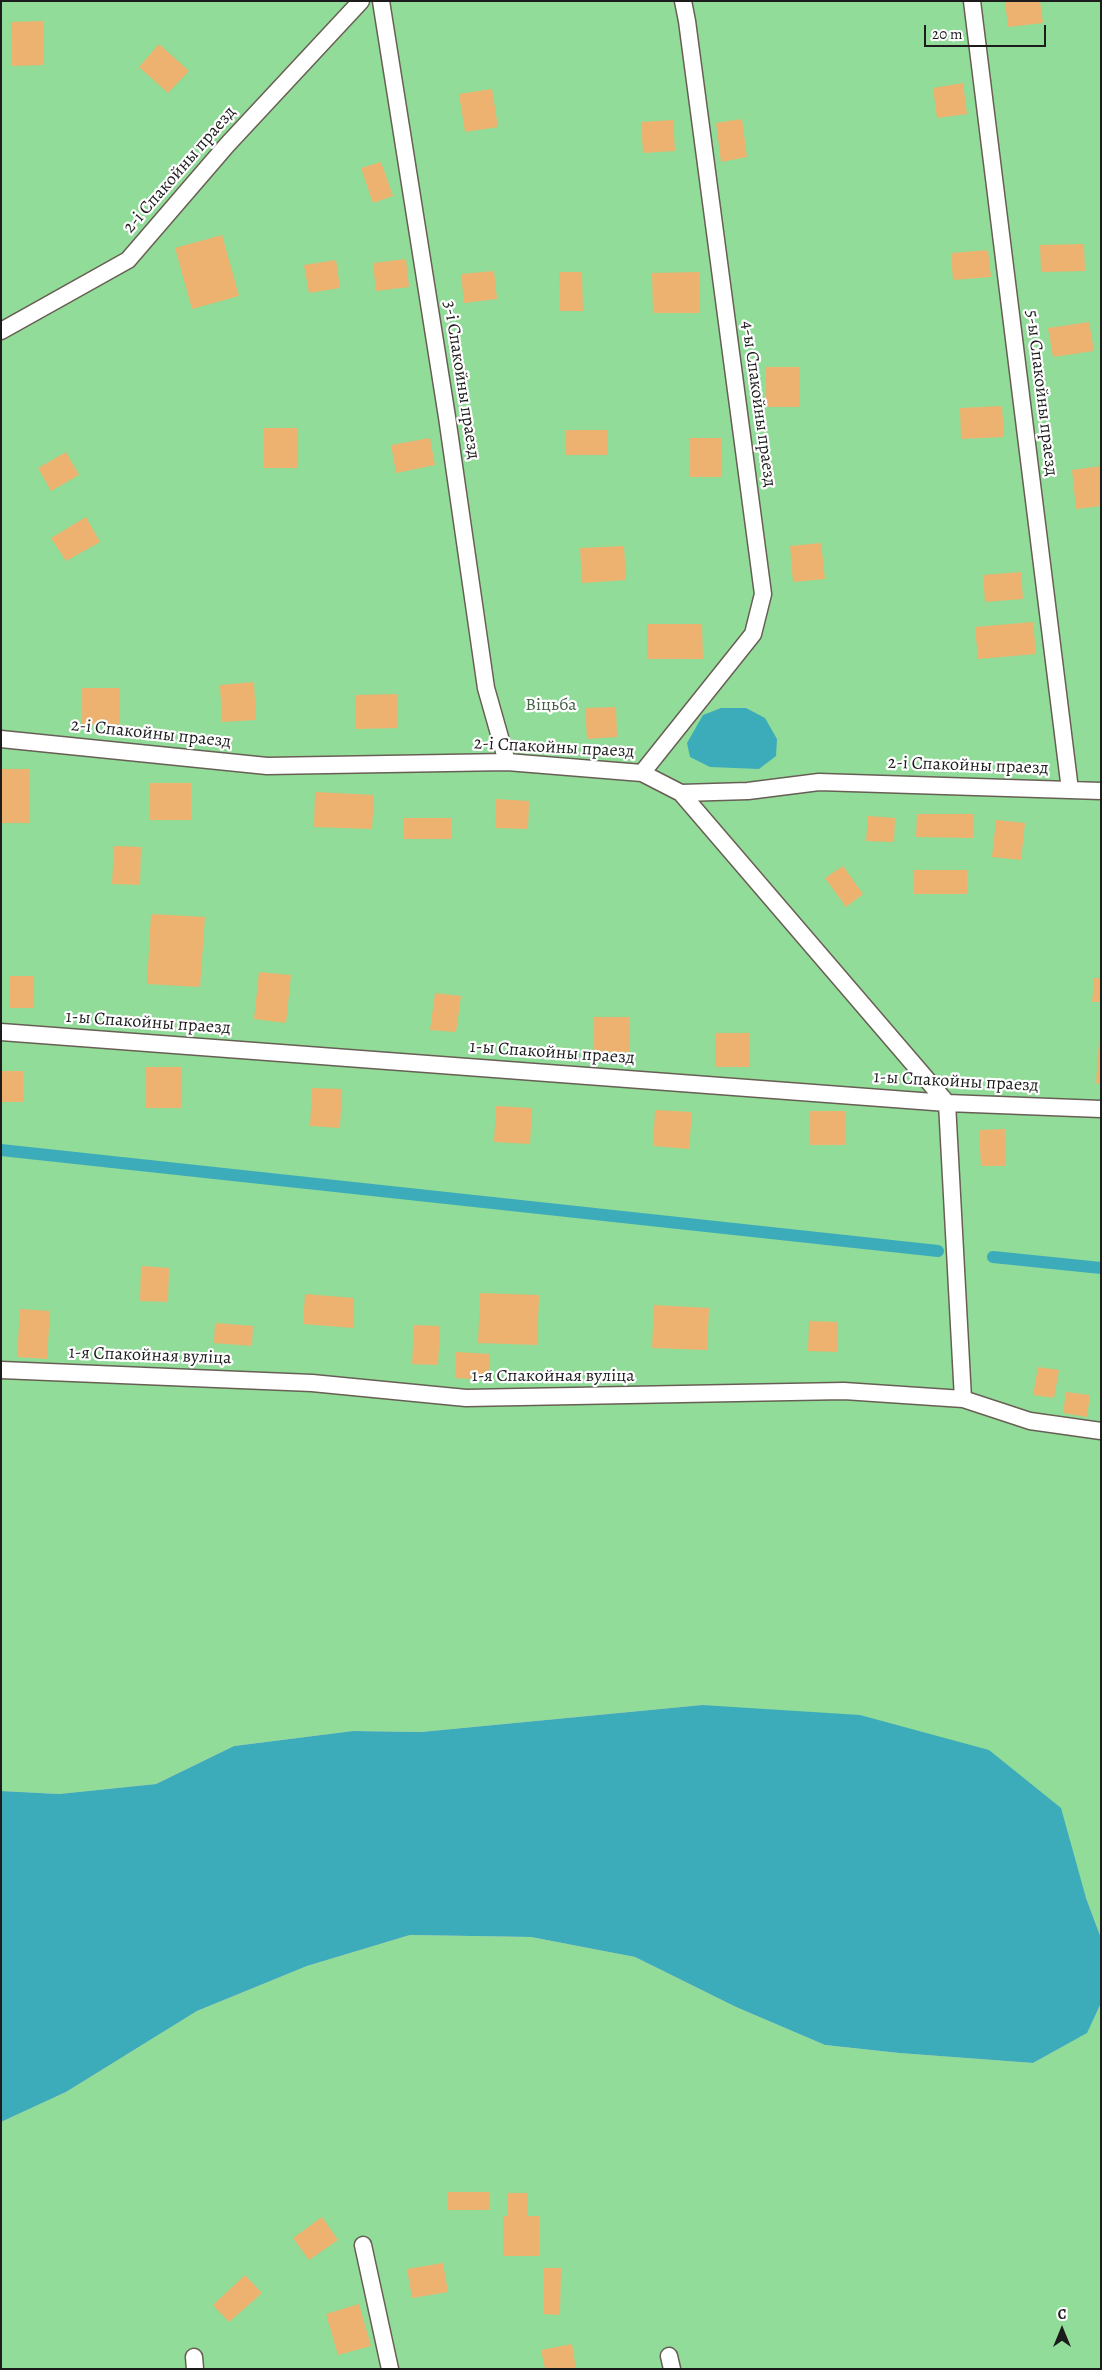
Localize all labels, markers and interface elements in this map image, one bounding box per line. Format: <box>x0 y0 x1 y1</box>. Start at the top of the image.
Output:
scale bar <box>927 15 1050 47</box>
text: 20 m <box>932 24 963 44</box>
street label: 2-і Спакойны праезд <box>119 102 241 238</box>
street label: 3-і Спакойны праезд <box>438 299 484 461</box>
street label: 5-ы Спакойны праезд <box>1020 309 1062 477</box>
street label: 4-ы Спакойны праезд <box>736 320 780 488</box>
park label: Віцьба <box>525 695 577 717</box>
street label: 2-і Спакойны праезд <box>70 715 232 753</box>
street label: 2-і Спакойны праезд <box>473 733 635 763</box>
street label: 2-і Спакойны праезд <box>887 752 1049 780</box>
street label: 1-ы Спакойны праезд <box>65 1006 231 1040</box>
street label: 1-ы Спакойны праезд <box>469 1036 635 1070</box>
street label: 1-ы Спакойны праезд <box>873 1067 1039 1097</box>
street label: 1-я Спакойная вуліца <box>68 1342 232 1370</box>
street label: 1-я Спакойная вуліца <box>471 1366 635 1388</box>
north arrow <box>1037 2305 1087 2355</box>
text: С <box>1058 2305 1066 2324</box>

